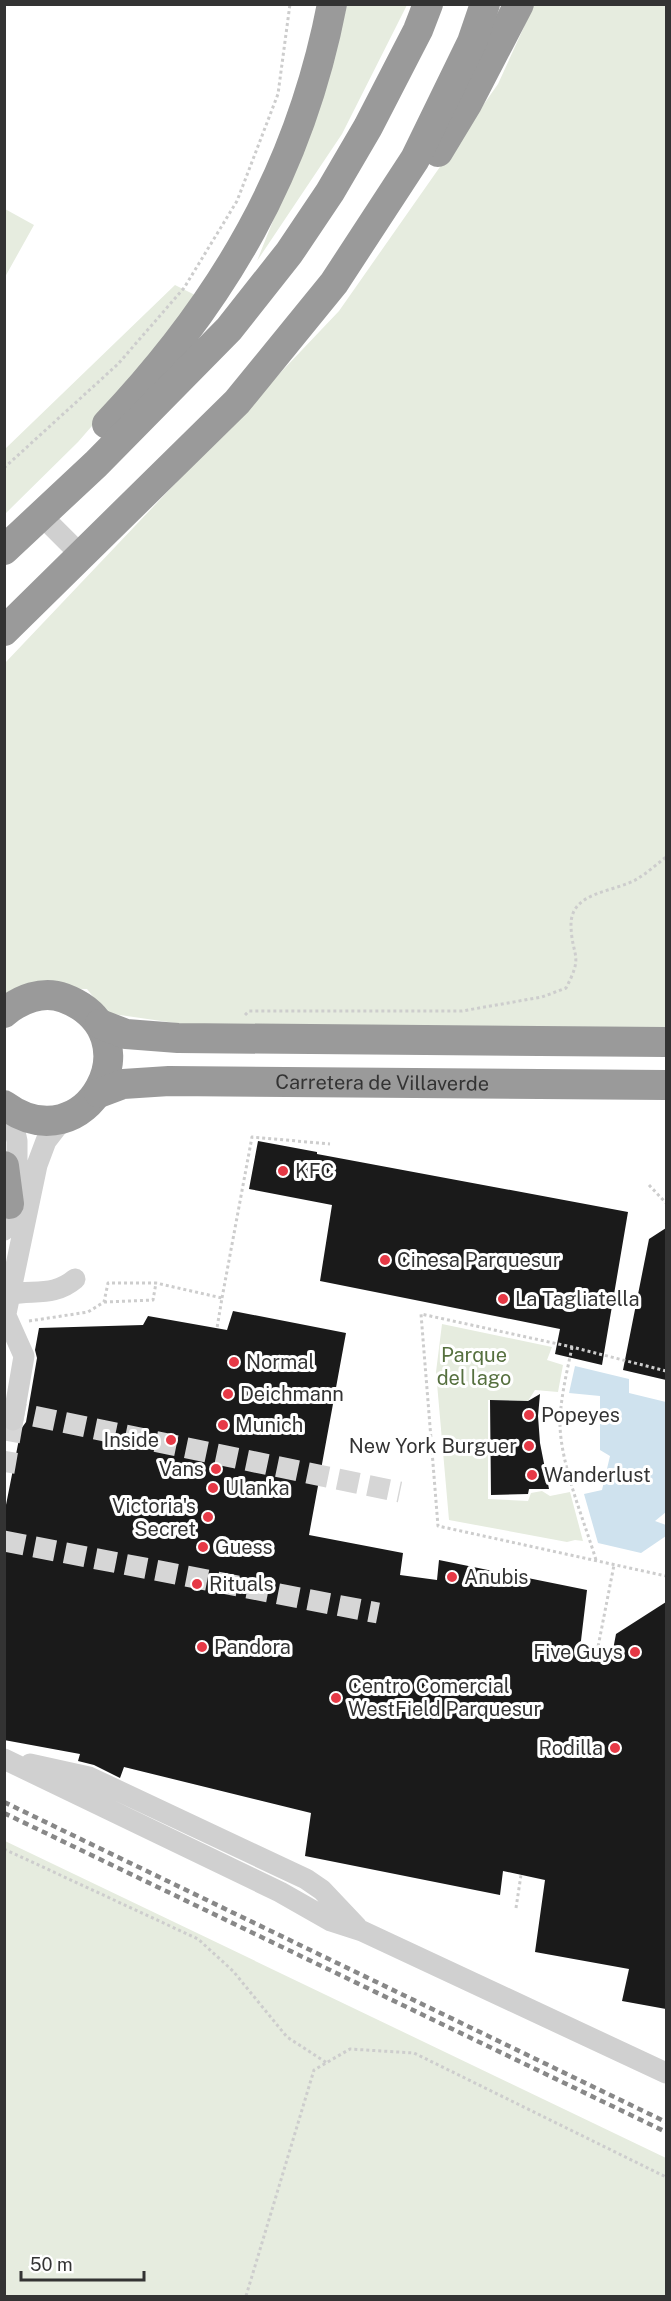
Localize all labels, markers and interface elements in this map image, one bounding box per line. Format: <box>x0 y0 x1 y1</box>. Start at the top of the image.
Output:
street label: Carretera de Villaverde <box>275 1070 489 1096</box>
place label: KFC <box>295 1159 334 1183</box>
marker: KFC <box>276 1164 290 1178</box>
place label: Cinesa Parquesur <box>397 1248 561 1272</box>
marker: Cinesa Parquesur <box>378 1253 392 1267</box>
place label: La Tagliatella <box>515 1287 640 1311</box>
marker: La Tagliatella <box>496 1292 510 1306</box>
park label: Parque del lago <box>437 1343 511 1390</box>
place label: Normal <box>246 1350 314 1374</box>
marker: Normal <box>227 1355 241 1369</box>
place label: Deichmann <box>240 1382 344 1406</box>
marker: Deichmann <box>221 1387 235 1401</box>
place label: Popeyes <box>541 1403 620 1427</box>
marker: Popeyes <box>522 1408 536 1422</box>
place label: Munich <box>235 1413 303 1437</box>
marker: Munich <box>216 1418 230 1432</box>
place label: Inside <box>104 1428 159 1452</box>
marker: Inside <box>164 1433 178 1447</box>
place label: New York Burguer <box>349 1434 517 1458</box>
marker: New York Burguer <box>522 1439 536 1453</box>
place label: Vans <box>159 1457 204 1481</box>
marker: Vans <box>209 1462 223 1476</box>
place label: Wanderlust <box>544 1463 651 1487</box>
marker: Wanderlust <box>525 1468 539 1482</box>
place label: Ulanka <box>225 1476 290 1500</box>
marker: Ulanka <box>206 1481 220 1495</box>
place label: Victoria's Secret <box>112 1494 196 1541</box>
marker: Victoria's Secret <box>201 1510 215 1524</box>
place label: Guess <box>215 1535 273 1559</box>
marker: Guess <box>196 1540 210 1554</box>
place label: Anubis <box>464 1565 528 1589</box>
marker: Anubis <box>445 1570 459 1584</box>
place label: Rituals <box>209 1572 274 1596</box>
marker: Rituals <box>190 1577 204 1591</box>
place label: Pandora <box>214 1635 291 1659</box>
marker: Pandora <box>195 1640 209 1654</box>
place label: Five Guys <box>533 1640 623 1664</box>
marker: Five Guys <box>628 1645 642 1659</box>
place label: Centro Comercial WestField Parquesur <box>348 1674 542 1721</box>
marker: Centro Comercial WestField Parquesur <box>329 1691 343 1705</box>
place label: Rodilla <box>539 1736 603 1760</box>
marker: Rodilla <box>608 1741 622 1755</box>
scale bar <box>21 2244 144 2282</box>
text: 50 m <box>30 2254 73 2275</box>

